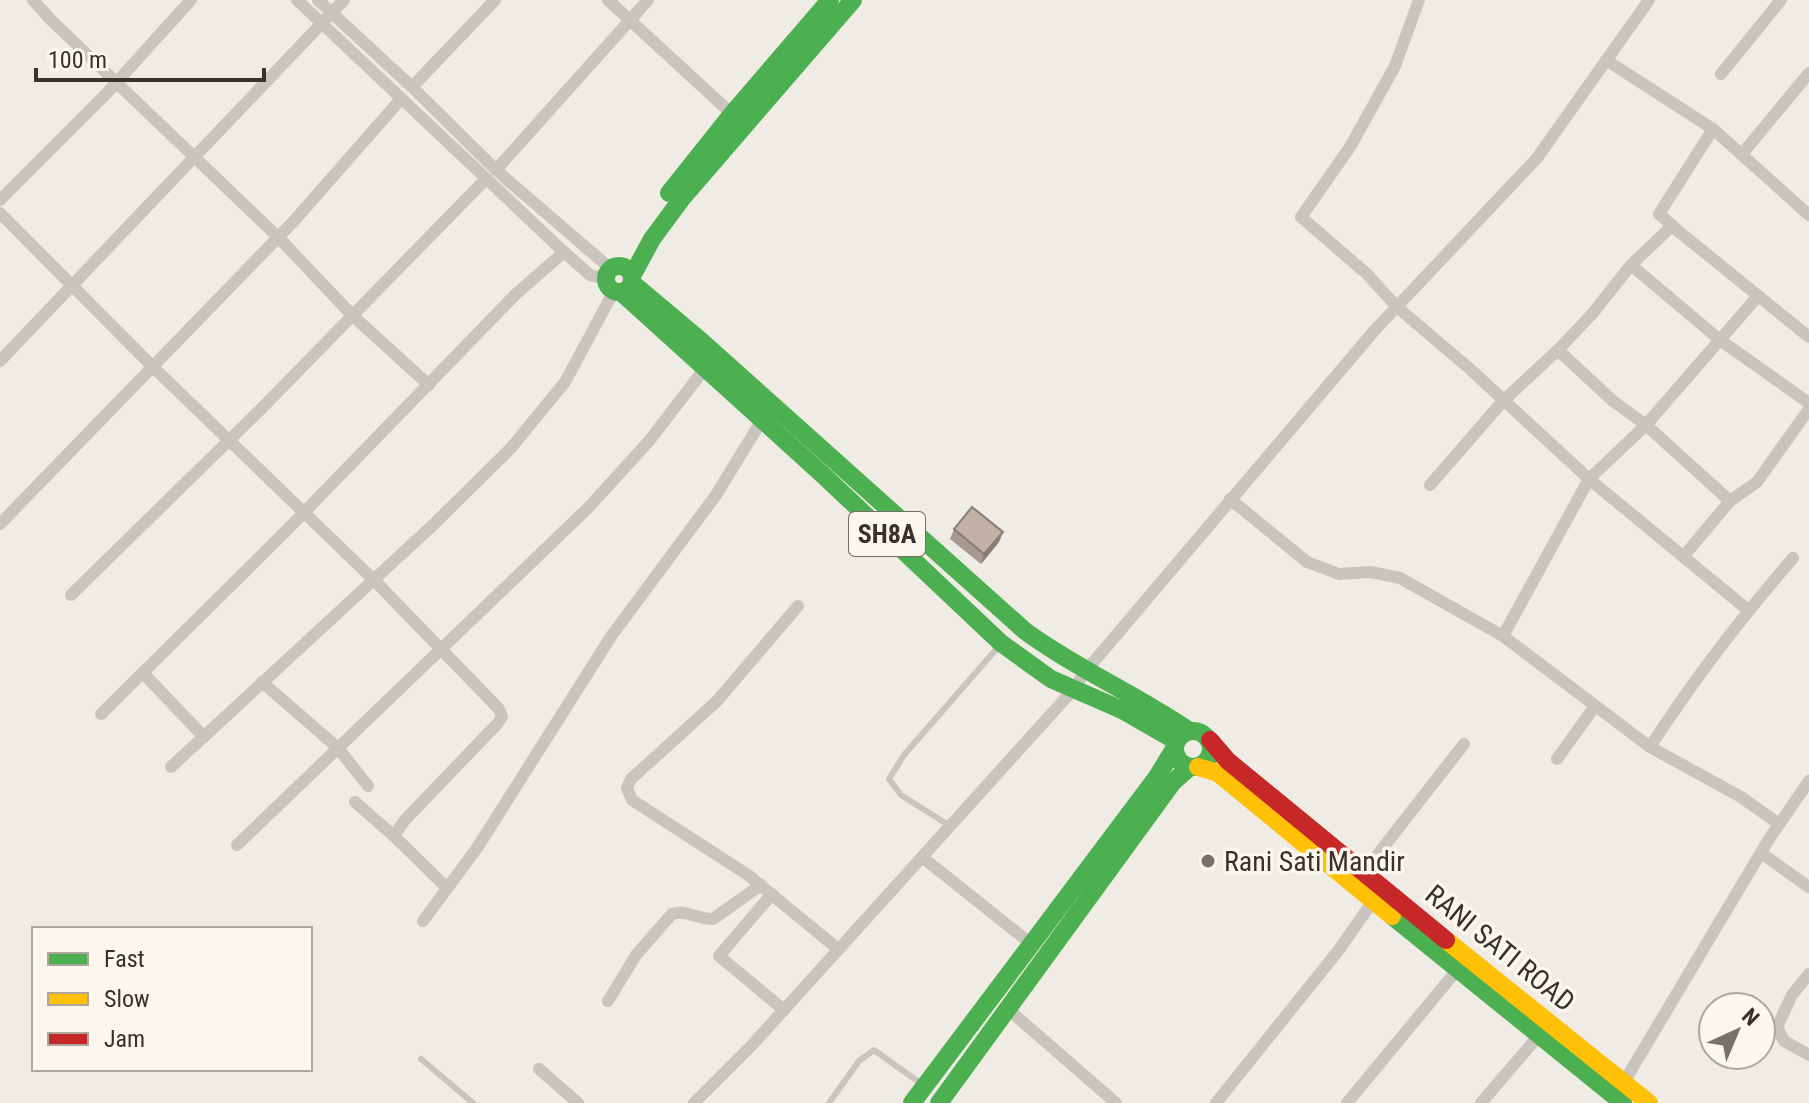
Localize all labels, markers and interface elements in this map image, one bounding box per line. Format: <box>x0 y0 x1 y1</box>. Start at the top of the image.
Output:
scale bar <box>36 32 264 82</box>
text: 100 m <box>48 46 107 74</box>
road number: SH8A <box>849 512 925 556</box>
place label: Rani Sati Mandir <box>1224 845 1405 878</box>
marker: Rani Sati Mandir <box>1199 852 1217 870</box>
street label: RANI SATI ROAD <box>1419 878 1581 1018</box>
legend <box>32 927 312 1071</box>
text: Fast <box>104 945 145 973</box>
text: Slow <box>104 985 150 1013</box>
north arrow <box>1697 991 1777 1071</box>
text: N <box>1737 1003 1764 1031</box>
text: Jam <box>104 1025 145 1053</box>

